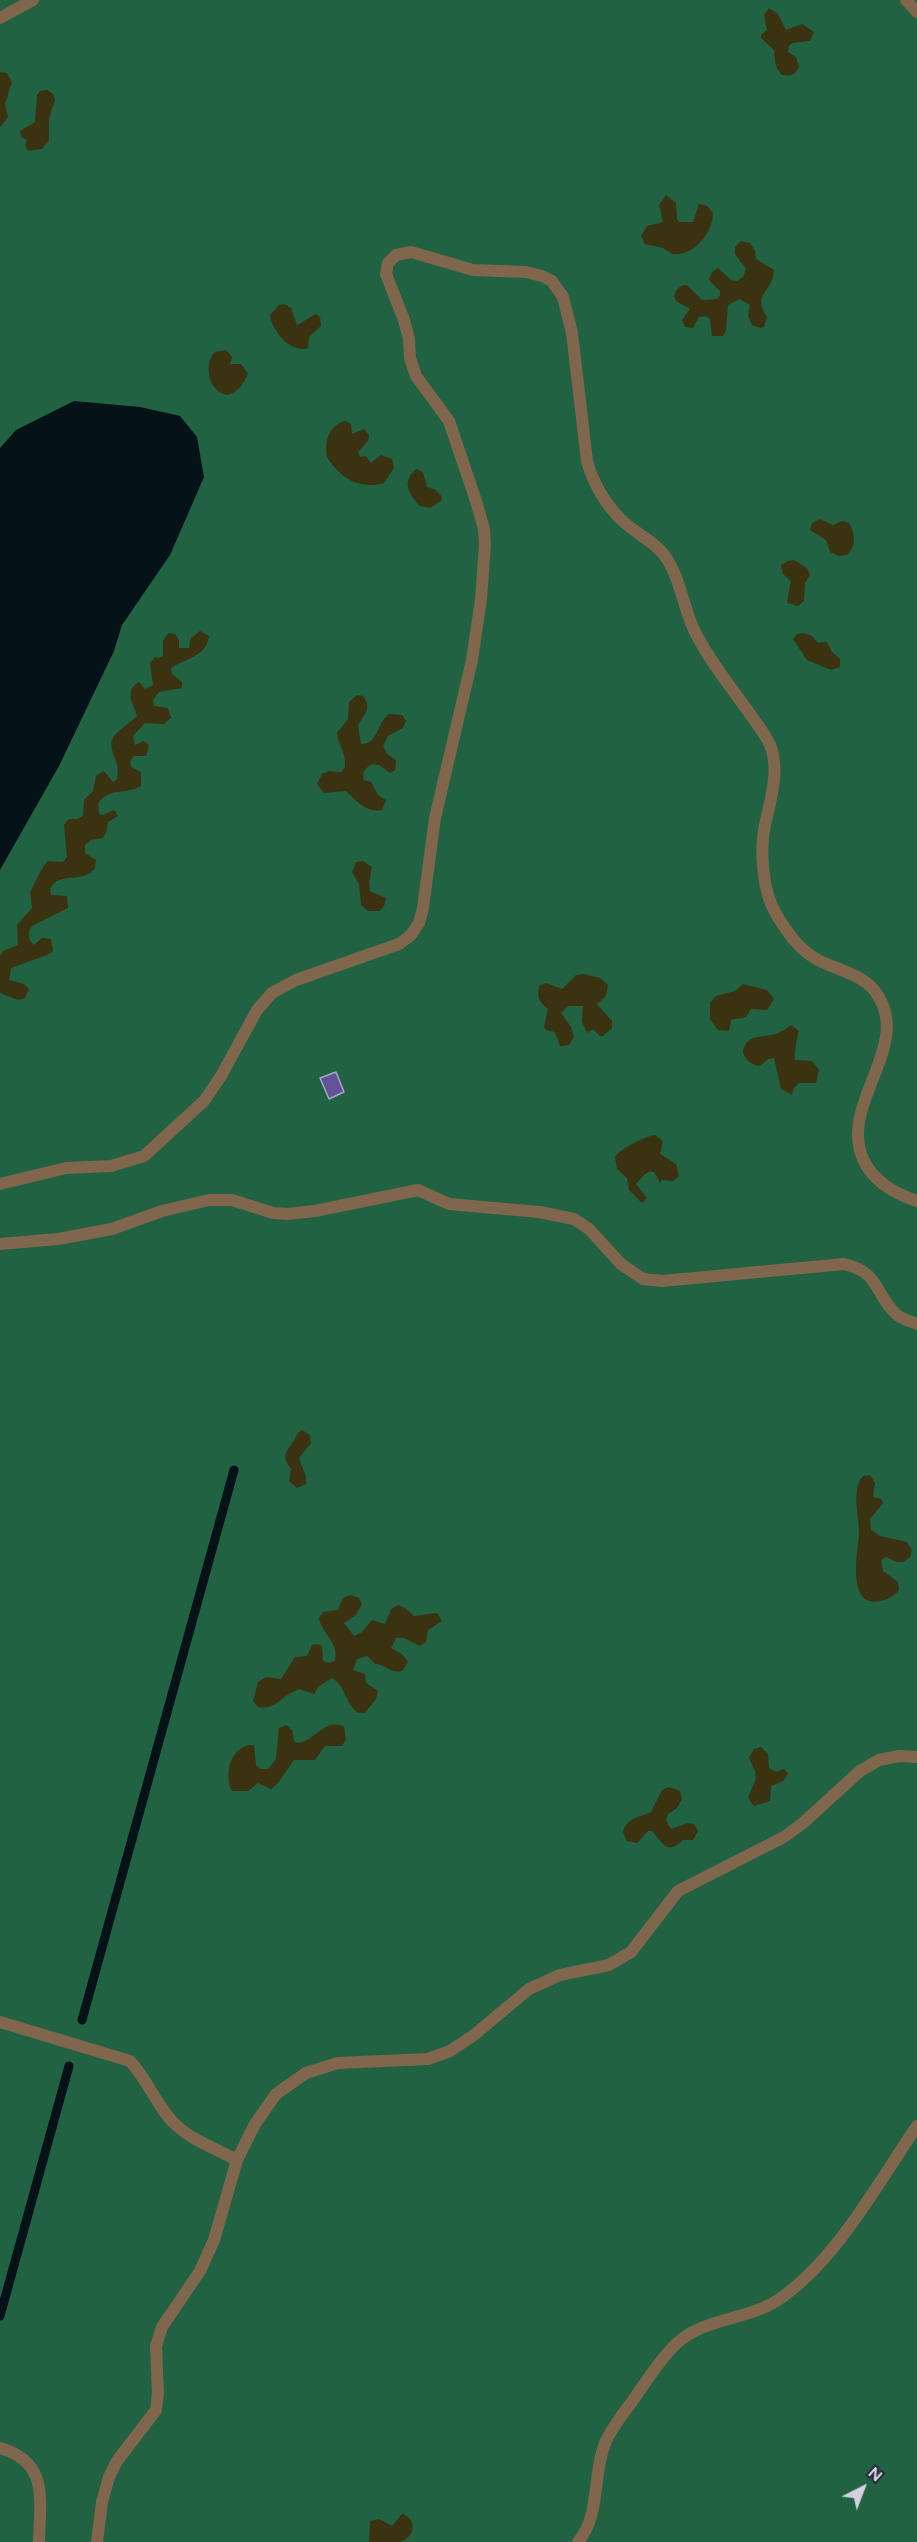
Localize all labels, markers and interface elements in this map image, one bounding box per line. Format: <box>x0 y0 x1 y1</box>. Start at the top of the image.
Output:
north arrow <box>833 2458 893 2518</box>
text: N <box>864 2463 886 2485</box>

